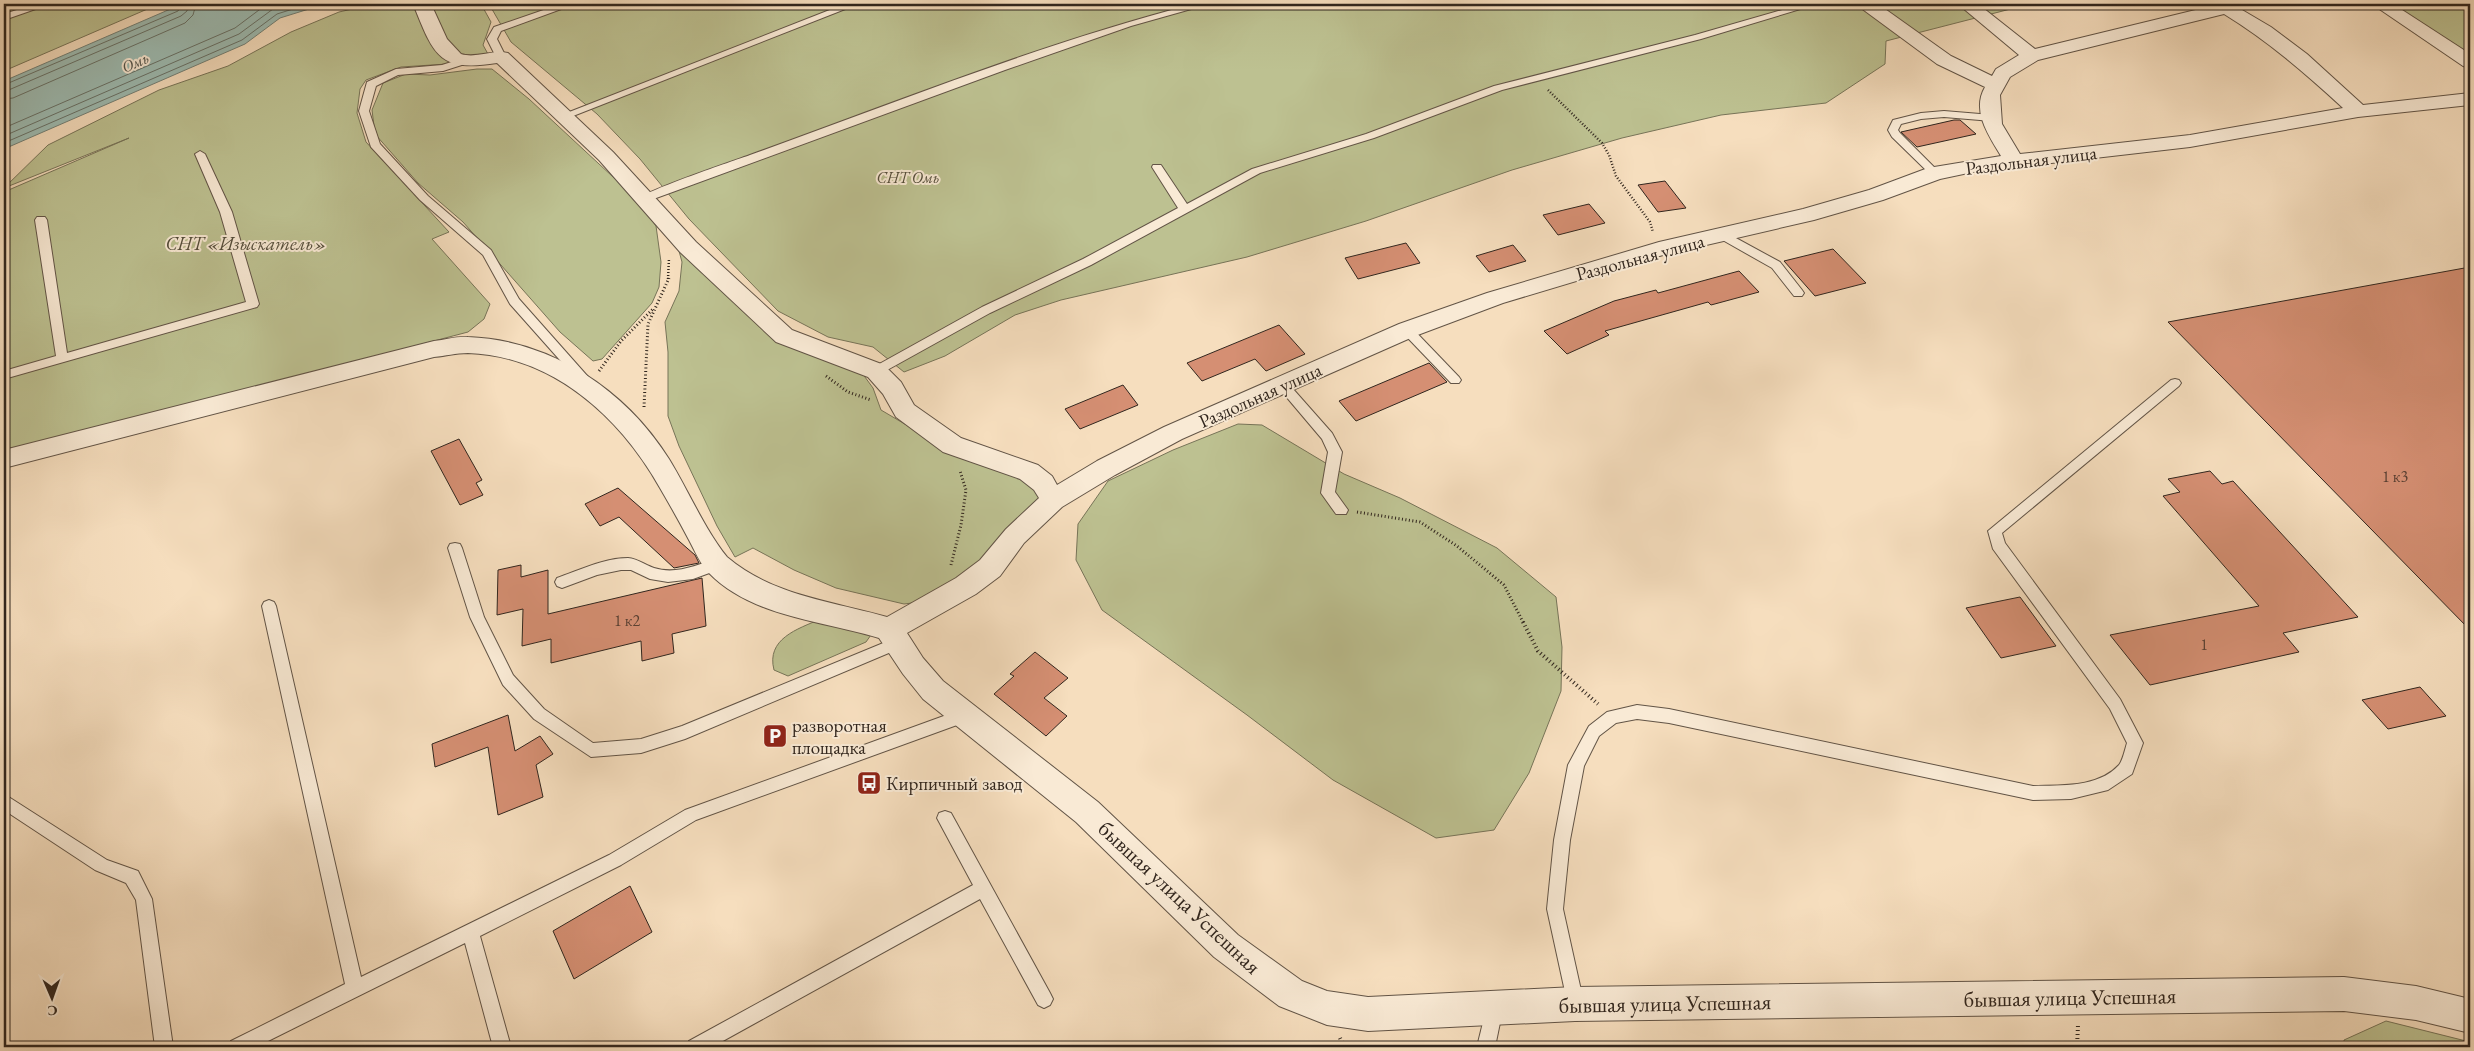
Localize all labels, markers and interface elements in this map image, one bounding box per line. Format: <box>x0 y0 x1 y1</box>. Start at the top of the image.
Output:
water label: Омь <box>118 47 152 78</box>
street label: Раздольная улица <box>1964 140 2099 181</box>
park label: СНТ Омь <box>877 167 939 188</box>
street label: Раздольная улица <box>1573 228 1708 287</box>
park label: СНТ «Изыскатель» <box>165 231 327 256</box>
street label: Раздольная улица <box>1195 357 1326 434</box>
house number: 1 к3 <box>2382 466 2408 487</box>
house number: 1 к2 <box>614 610 640 631</box>
house number: 1 <box>2200 634 2208 655</box>
place label: разворотная площадка <box>792 713 887 760</box>
parking icon: разворотная площадка <box>762 723 788 749</box>
bus stop icon: Кирпичный завод <box>856 770 882 796</box>
place label: Кирпичный завод <box>886 771 1023 796</box>
street label: бывшая улица Успешная <box>1092 814 1267 981</box>
north arrow <box>28 974 78 1024</box>
street label: бывшая улица Успешная <box>1963 981 2177 1014</box>
street label: бывшая улица Успешная <box>1558 987 1772 1020</box>
text: С <box>47 1002 58 1020</box>

